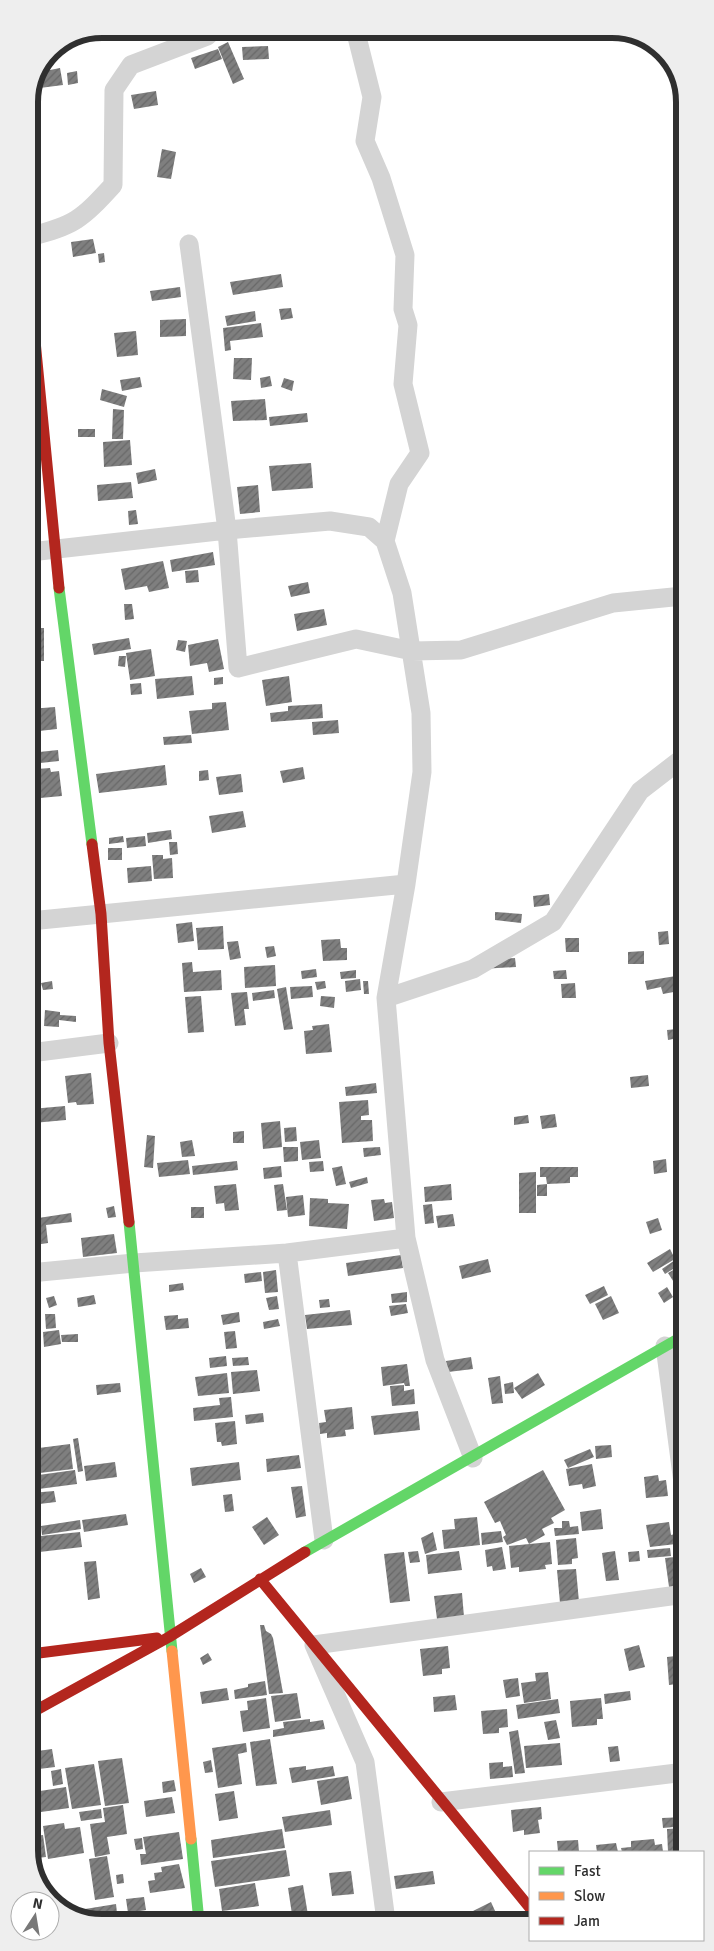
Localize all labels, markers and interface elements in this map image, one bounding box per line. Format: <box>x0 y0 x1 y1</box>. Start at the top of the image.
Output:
legend <box>529 1851 704 1941</box>
text: Fast <box>574 1862 601 1880</box>
text: Slow <box>574 1887 605 1905</box>
north arrow <box>10 1891 60 1941</box>
text: N <box>31 1894 44 1913</box>
text: Jam <box>574 1912 600 1930</box>

